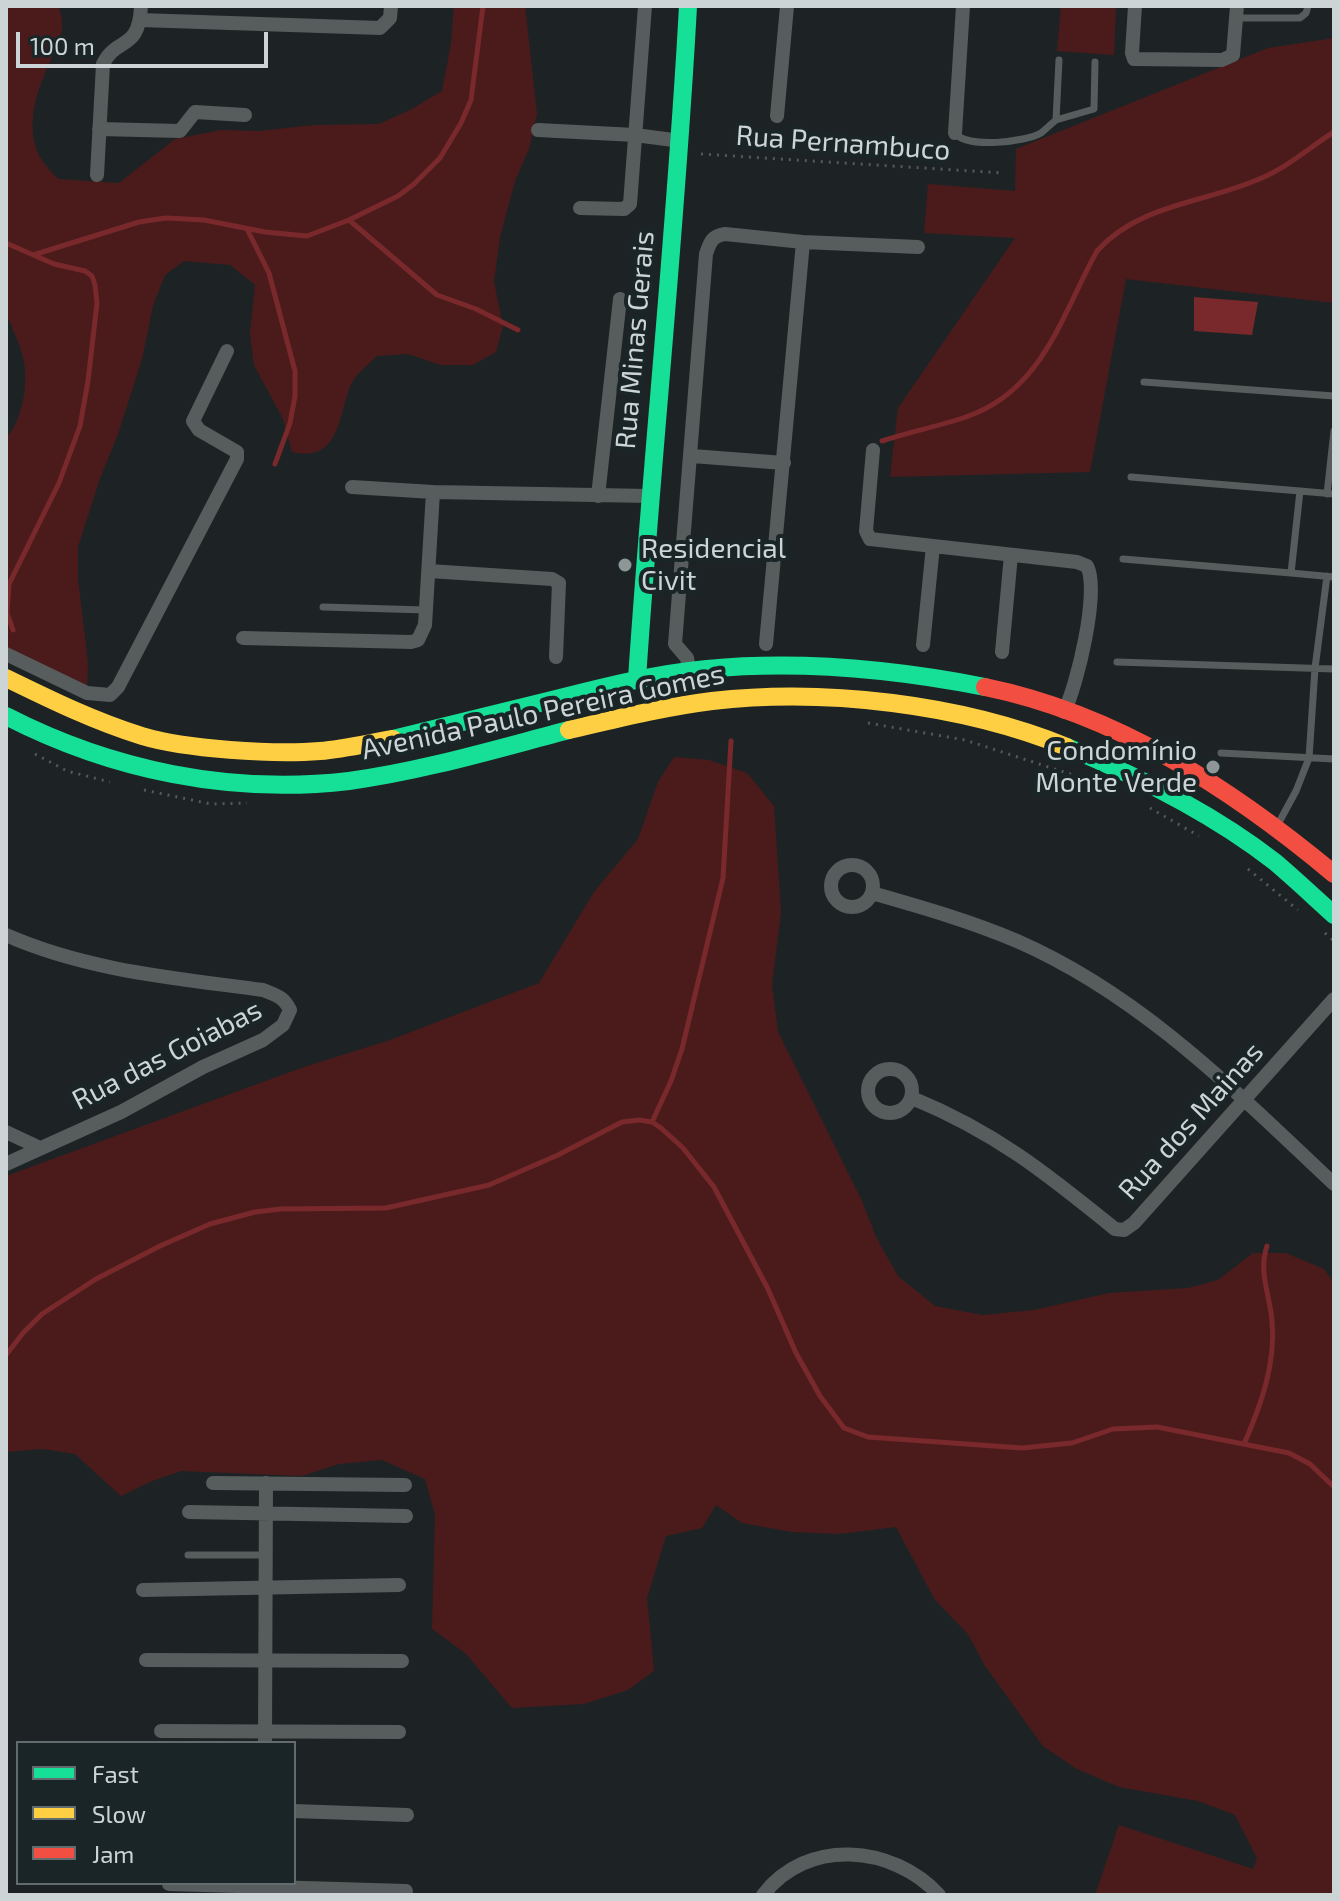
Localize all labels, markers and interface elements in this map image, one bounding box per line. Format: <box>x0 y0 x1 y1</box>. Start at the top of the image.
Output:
scale bar <box>20 16 272 66</box>
text: 100 m <box>30 31 95 60</box>
street label: Rua Pernambuco <box>735 119 951 167</box>
street label: Rua Minas Gerais <box>609 230 661 450</box>
place label: Residencial Civit <box>641 532 786 598</box>
marker: Residencial Civit <box>616 556 634 574</box>
street label: Avenida Paulo Pereira Gomes <box>359 657 727 767</box>
place label: Condomínio Monte Verde <box>1035 734 1197 800</box>
marker: Condomínio Monte Verde <box>1204 758 1222 776</box>
street label: Rua das Goiabas <box>67 993 267 1117</box>
street label: Rua dos Mainas <box>1112 1035 1270 1207</box>
legend <box>16 1741 296 1885</box>
text: Fast <box>92 1759 139 1788</box>
text: Slow <box>92 1799 146 1828</box>
text: Jam <box>92 1839 134 1868</box>

